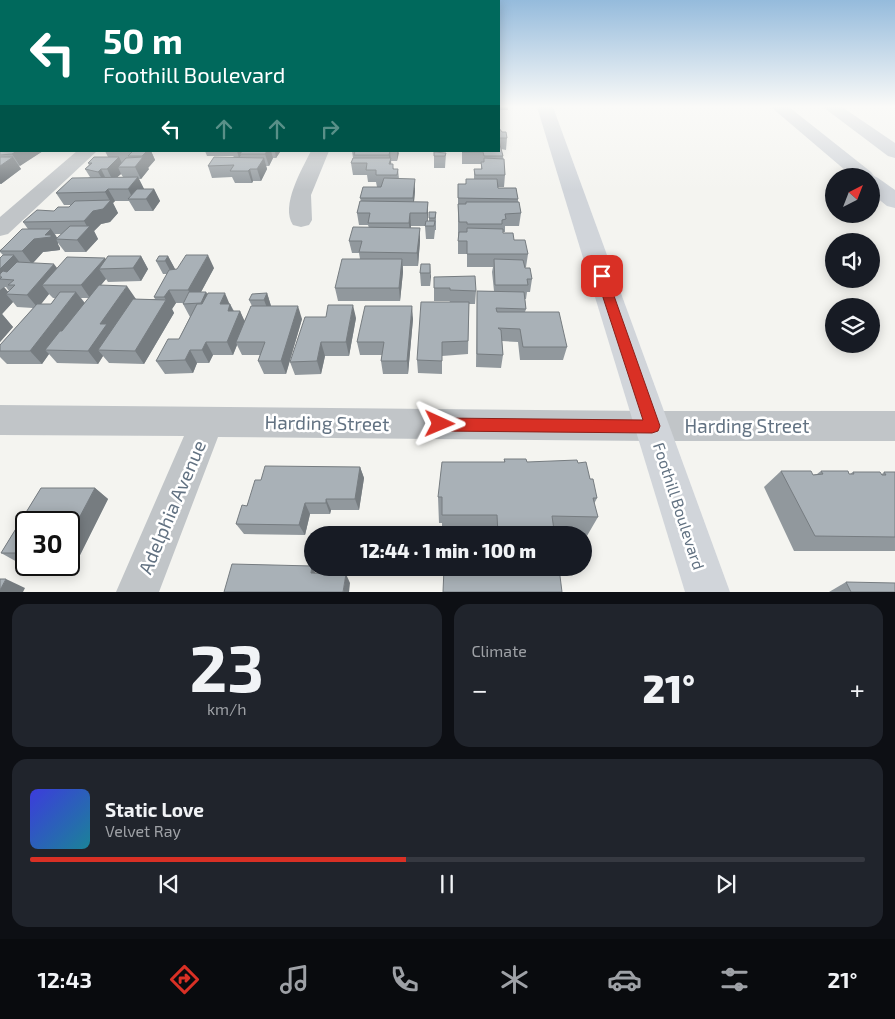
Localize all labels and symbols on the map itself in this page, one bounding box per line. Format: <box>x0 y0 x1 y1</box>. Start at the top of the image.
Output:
north arrow <box>825 168 880 222</box>
pin <box>581 255 623 297</box>
position arrow <box>413 397 465 449</box>
street label: Harding Street <box>264 410 390 435</box>
street label: Harding Street <box>685 414 809 437</box>
street label: Adelphia Avenue <box>133 436 210 577</box>
street label: Foothill Boulevard <box>650 440 709 572</box>
speed limit sign: 30 <box>15 511 80 576</box>

